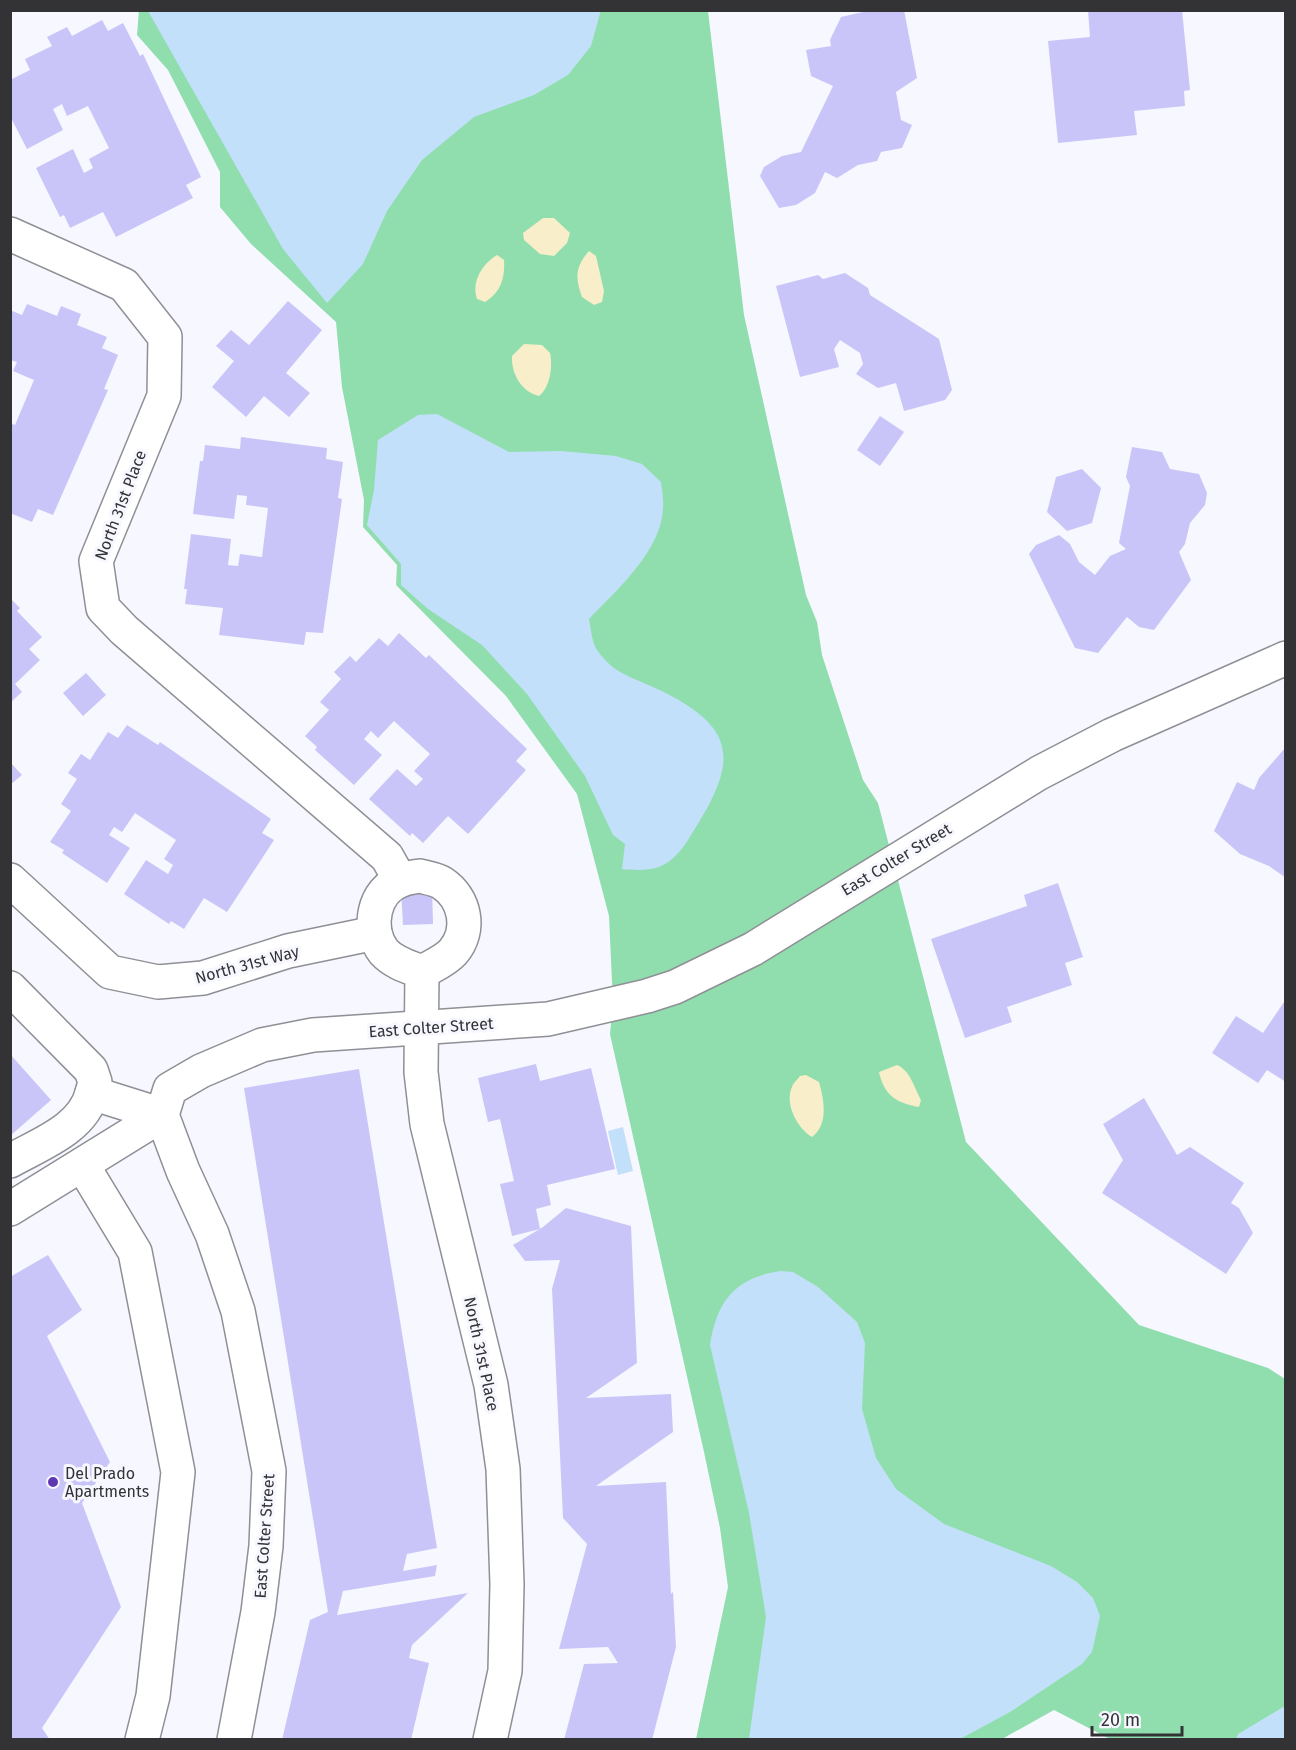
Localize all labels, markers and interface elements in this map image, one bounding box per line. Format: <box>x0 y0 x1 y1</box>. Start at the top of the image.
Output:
street label: North 31st Place <box>91 447 150 563</box>
street label: East Colter Street <box>838 819 955 900</box>
street label: North 31st Way <box>193 941 301 987</box>
street label: East Colter Street <box>368 1014 494 1041</box>
street label: North 31st Place <box>460 1295 503 1413</box>
place label: Del Prado Apartments <box>65 1464 149 1501</box>
street label: East Colter Street <box>251 1473 278 1599</box>
marker: Del Prado Apartments <box>46 1475 60 1489</box>
scale bar <box>1092 1699 1182 1737</box>
text: 20 m <box>1101 1709 1140 1731</box>

